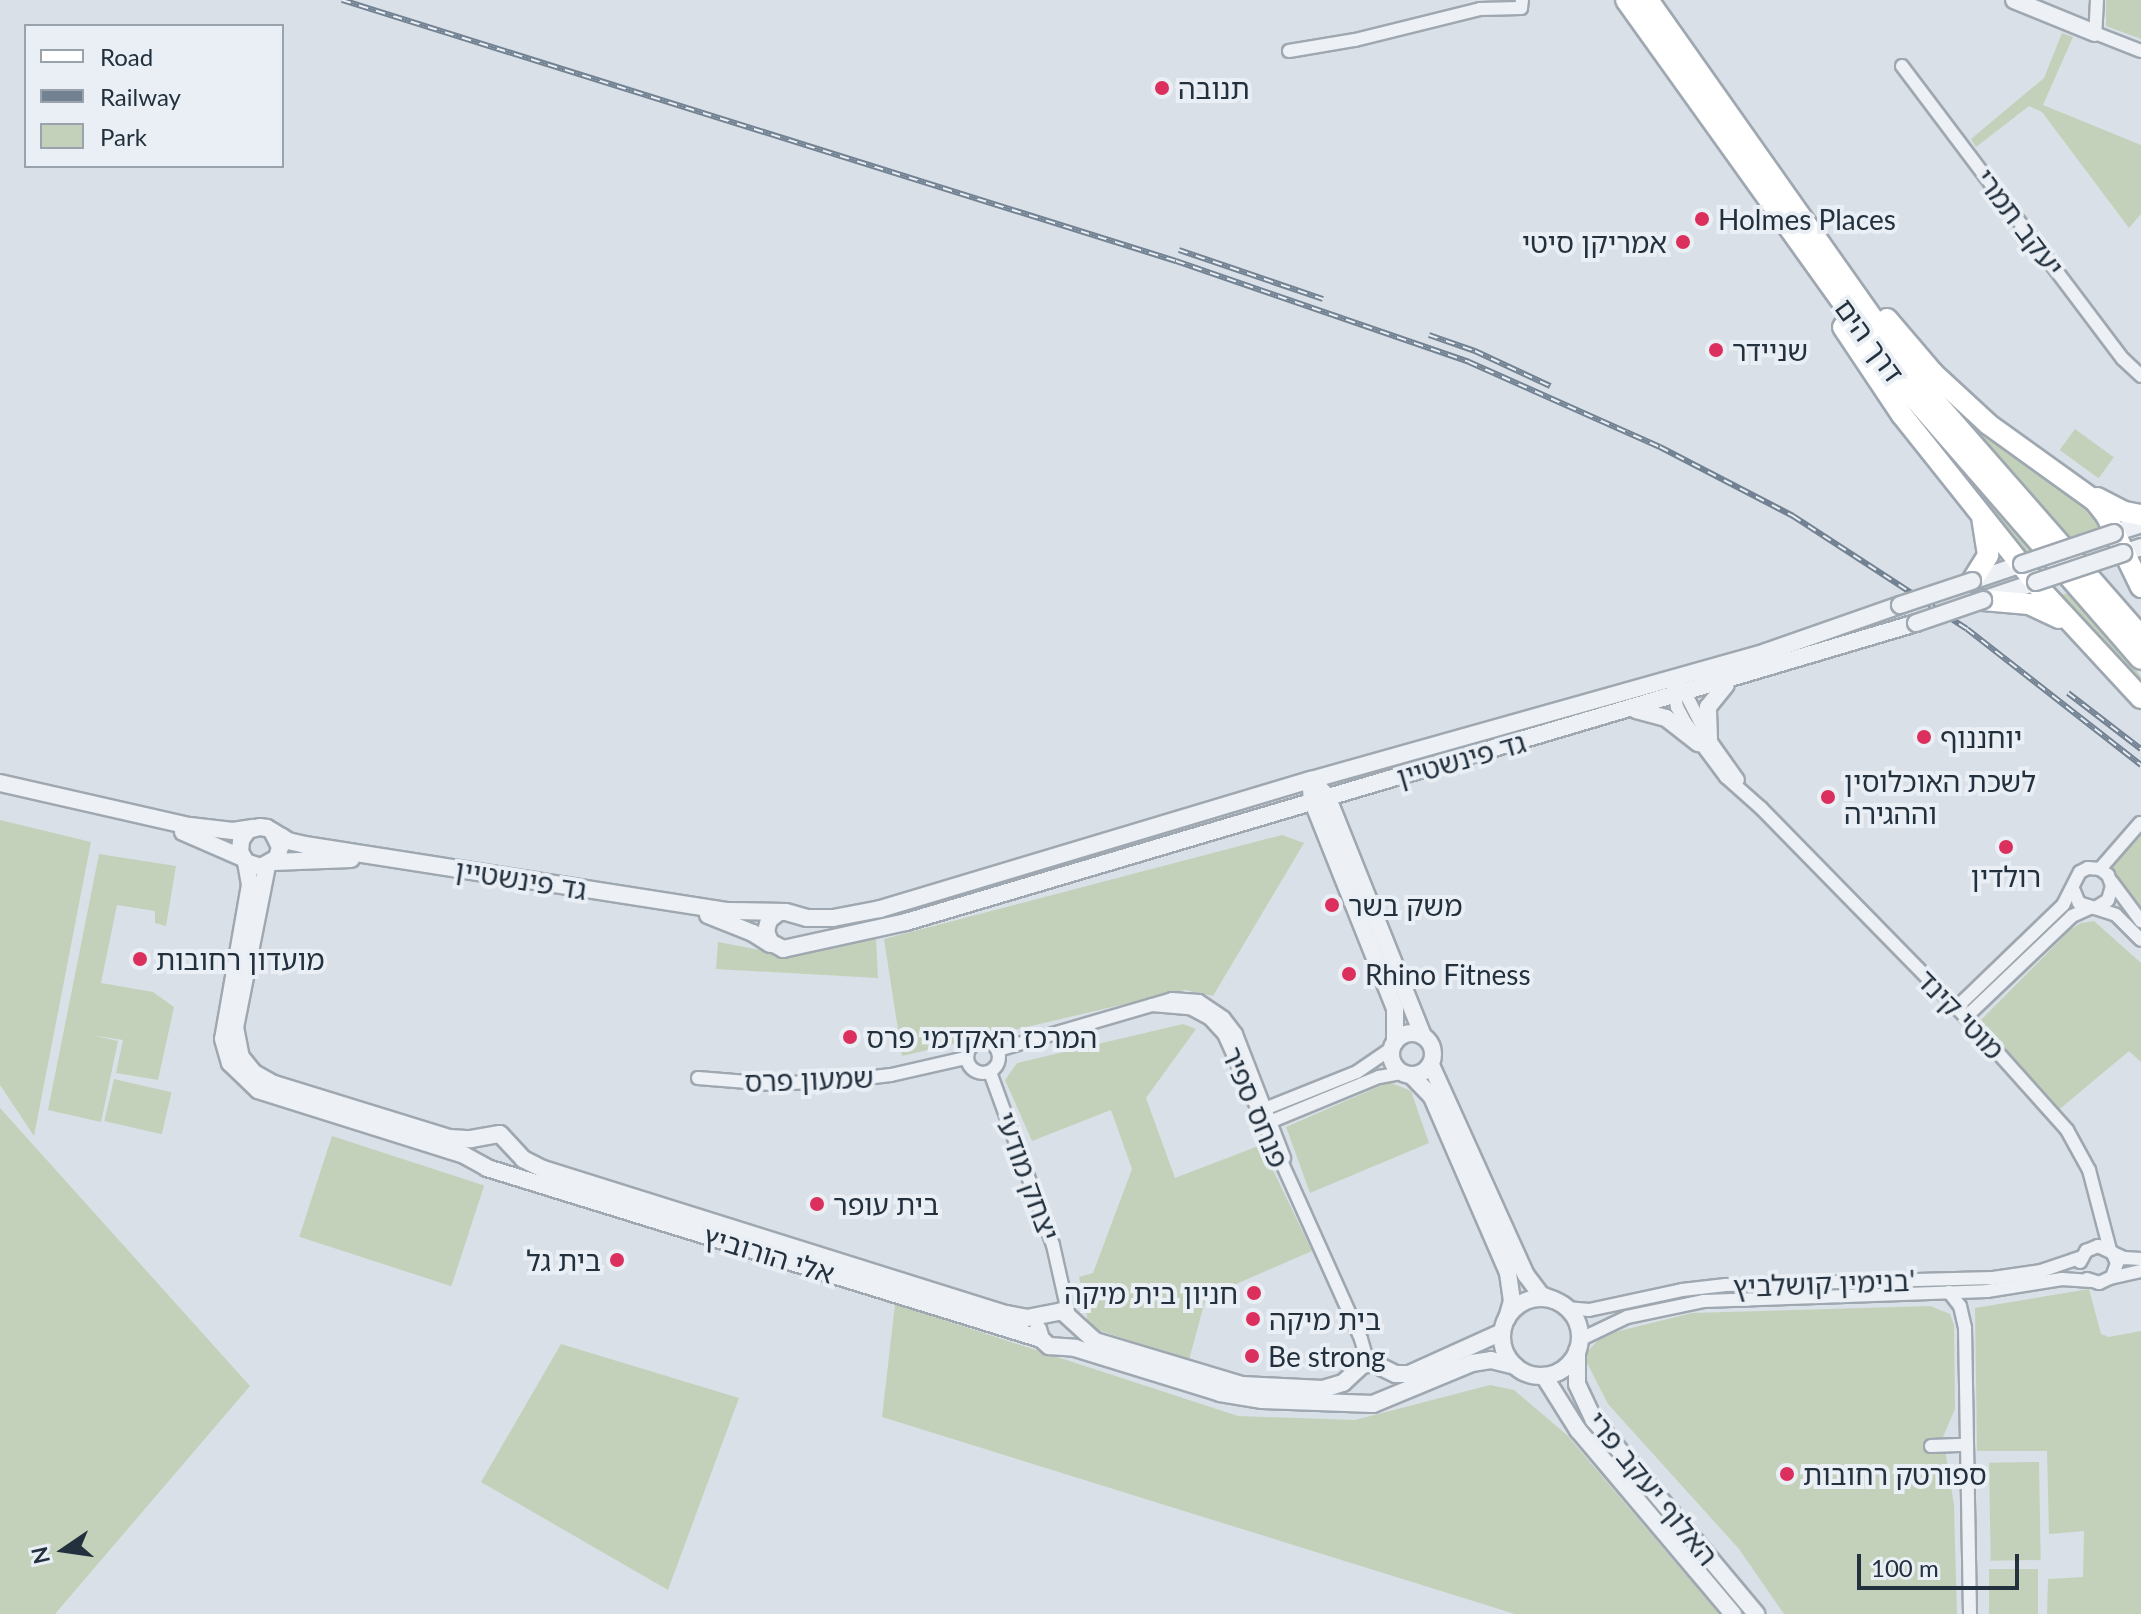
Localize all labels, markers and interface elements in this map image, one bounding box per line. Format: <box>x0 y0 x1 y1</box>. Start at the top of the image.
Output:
legend <box>24 24 284 168</box>
text: Road <box>100 42 153 71</box>
place label: תנובה <box>1178 71 1250 105</box>
marker: תנובה <box>1153 79 1171 97</box>
text: Railway <box>100 82 181 111</box>
text: Park <box>100 122 147 151</box>
street label: יעקב תמרי <box>1969 162 2071 282</box>
place label: Holmes Places <box>1718 202 1896 236</box>
marker: Holmes Places <box>1693 210 1711 228</box>
place label: אמריקן סיטי <box>1522 225 1667 259</box>
marker: אמריקן סיטי <box>1674 233 1692 251</box>
street label: דרך הים <box>1829 292 1911 388</box>
place label: שניידר <box>1732 333 1808 367</box>
marker: שניידר <box>1707 341 1725 359</box>
place label: יוחננוף <box>1940 720 2022 754</box>
street label: גד פינשטיין <box>1393 725 1529 793</box>
marker: יוחננוף <box>1915 728 1933 746</box>
place label: לשכת האוכלוסין וההגירה <box>1844 764 2036 830</box>
marker: לשכת האוכלוסין וההגירה <box>1819 788 1837 806</box>
marker: רולדין <box>1997 838 2015 856</box>
street label: גד פינשטיין <box>453 852 589 906</box>
place label: רולדין <box>1971 859 2041 893</box>
place label: משק בשר <box>1348 888 1463 922</box>
marker: משק בשר <box>1323 896 1341 914</box>
place label: מועדון רחובות <box>156 942 325 976</box>
marker: מועדון רחובות <box>131 950 149 968</box>
place label: Rhino Fitness <box>1365 957 1531 991</box>
street label: מוטי קינד <box>1910 962 2012 1066</box>
marker: Rhino Fitness <box>1340 965 1358 983</box>
place label: המרכז האקדמי פרס <box>866 1020 1097 1054</box>
marker: המרכז האקדמי פרס <box>841 1028 859 1046</box>
street label: פנחס ספיר <box>1216 1042 1296 1172</box>
street label: שמעון פרס <box>744 1060 874 1098</box>
street label: יצחק מודעי <box>989 1107 1067 1245</box>
place label: בית עופר <box>833 1187 939 1221</box>
marker: בית עופר <box>808 1195 826 1213</box>
street label: אלי הורוביץ <box>699 1218 839 1290</box>
place label: בית גל <box>526 1243 601 1277</box>
marker: בית גל <box>608 1251 626 1269</box>
street label: בנימין קושלביץ' <box>1732 1263 1916 1303</box>
place label: חניון בית מיקה <box>1064 1276 1238 1310</box>
marker: חניון בית מיקה <box>1245 1284 1263 1302</box>
place label: בית מיקה <box>1269 1302 1381 1336</box>
marker: בית מיקה <box>1244 1310 1262 1328</box>
place label: Be strong <box>1268 1339 1386 1373</box>
marker: Be strong <box>1243 1347 1261 1365</box>
street label: האלוף יעקב פרי <box>1581 1404 1725 1572</box>
place label: ספורטק רחובות <box>1803 1457 1987 1491</box>
marker: ספורטק רחובות <box>1778 1465 1796 1483</box>
north arrow <box>24 1510 104 1590</box>
scale bar <box>1861 1538 2023 1588</box>
text: N <box>25 1544 55 1567</box>
text: 100 m <box>1871 1553 1939 1582</box>

